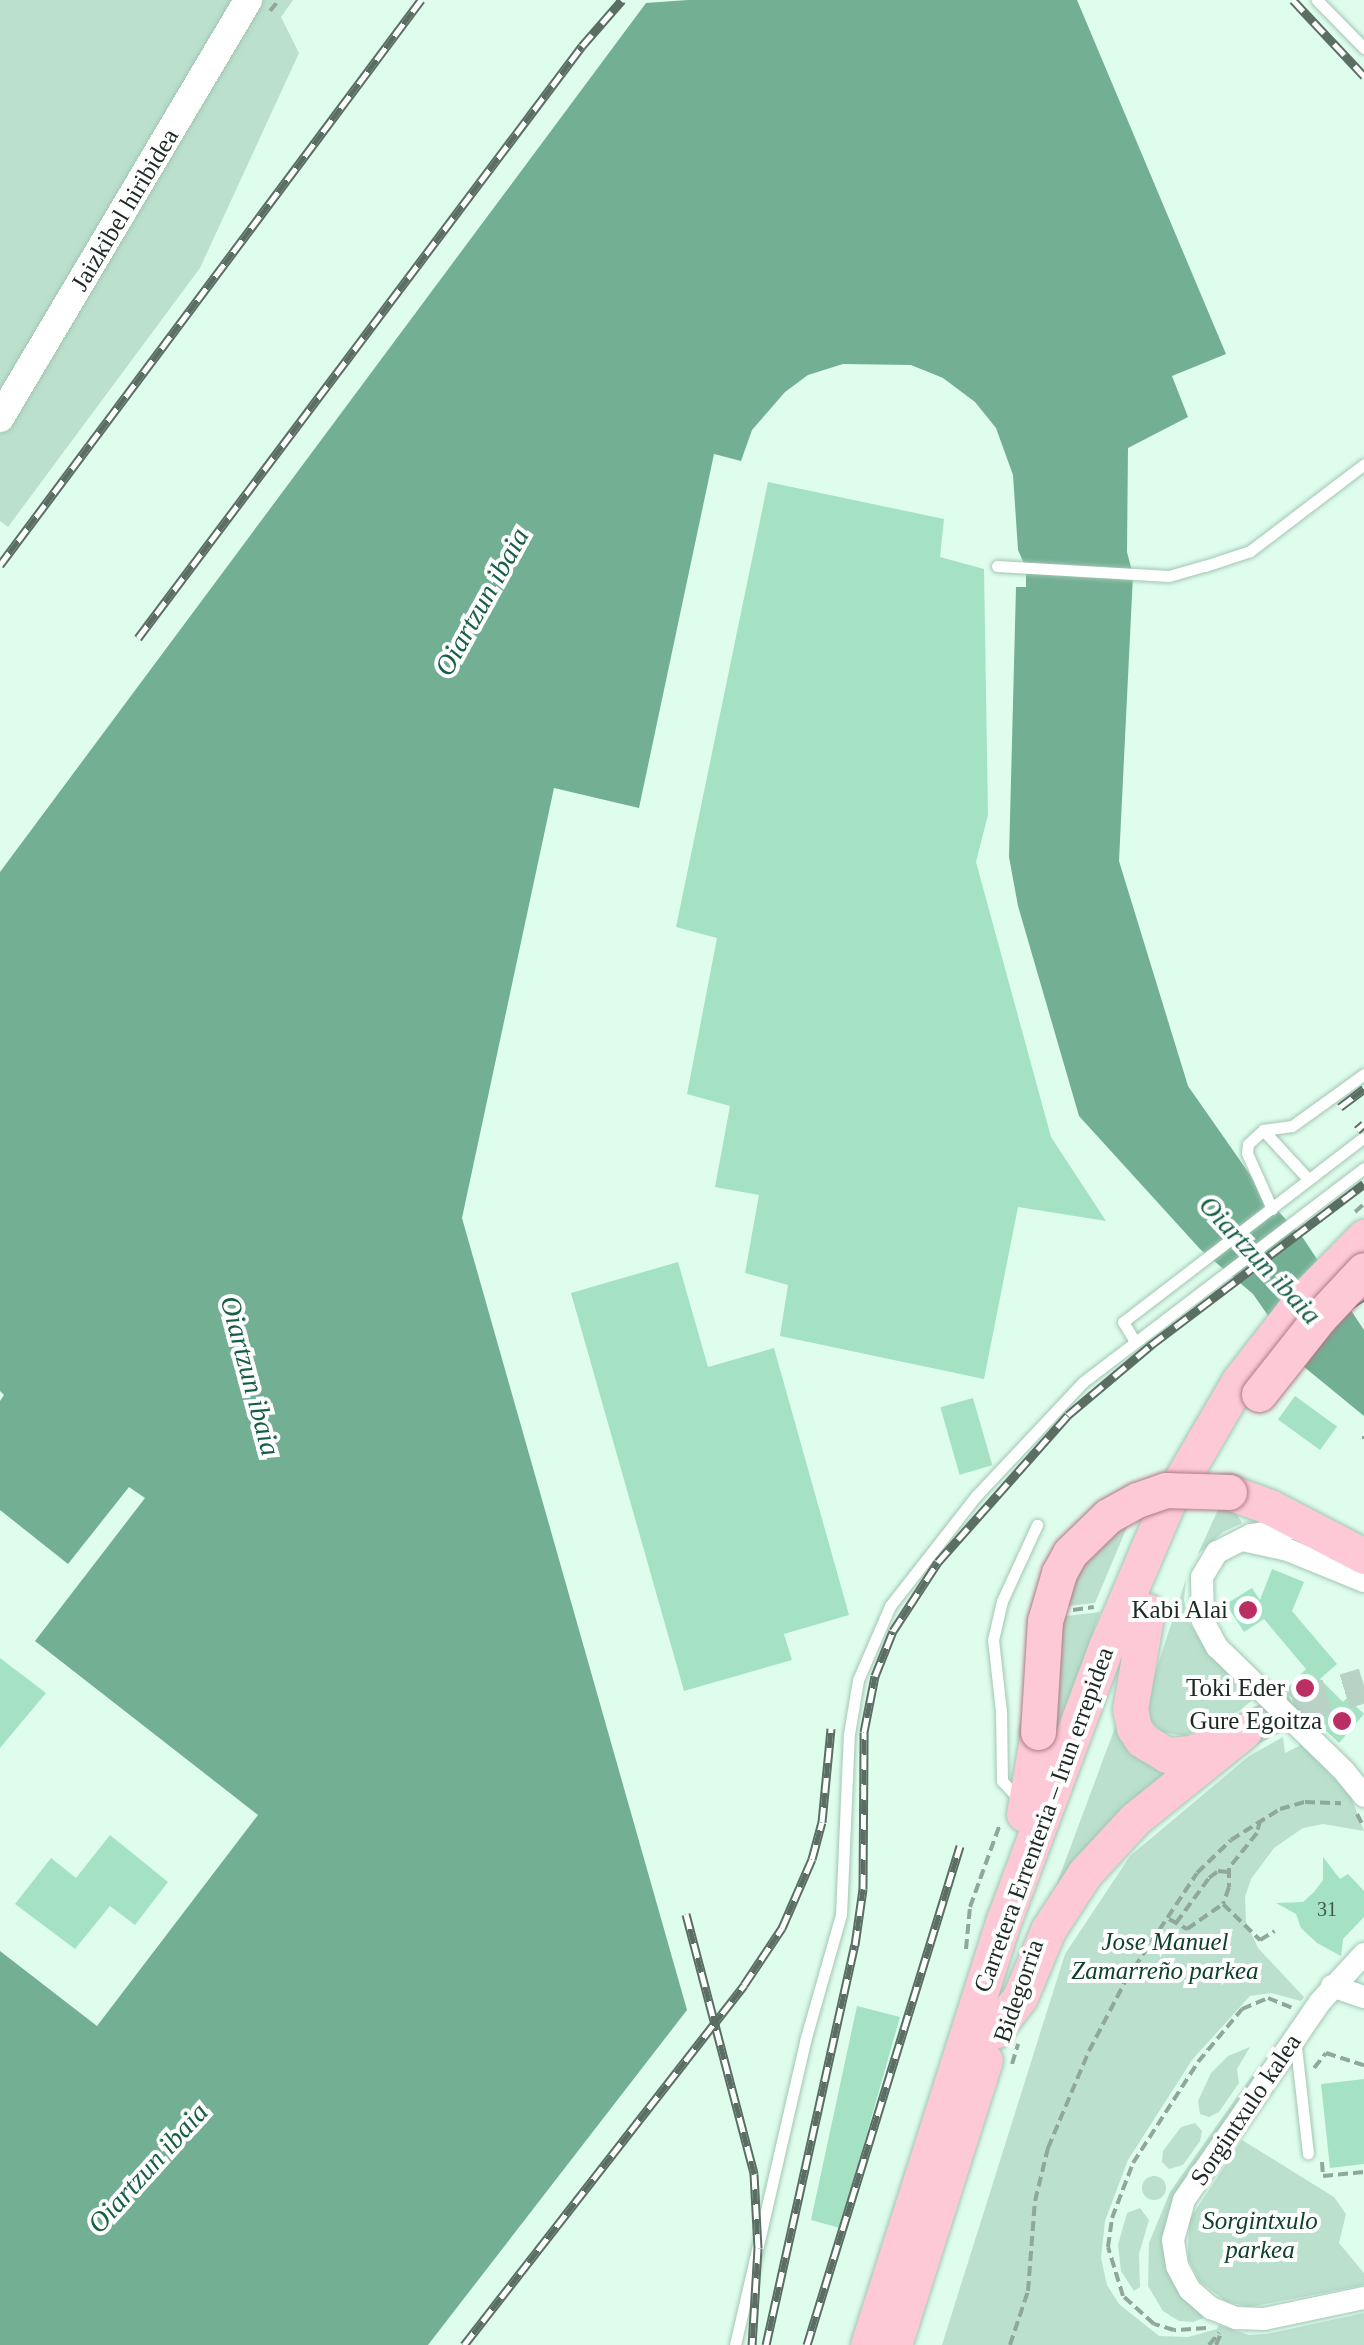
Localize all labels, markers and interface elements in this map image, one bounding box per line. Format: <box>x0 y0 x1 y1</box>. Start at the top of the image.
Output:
street label: Jaizkibel hiribidea <box>65 123 185 297</box>
water label: Oiartzun ibaia <box>428 522 536 682</box>
water label: Oiartzun ibaia <box>1192 1189 1328 1331</box>
water label: Oiartzun ibaia <box>213 1292 287 1460</box>
place label: Kabi Alai <box>1130 1595 1228 1625</box>
marker: Kabi Alai <box>1237 1599 1259 1621</box>
street label: Carretera Errenteria – Irun errepidea <box>967 1643 1121 1997</box>
place label: Toki Eder <box>1186 1673 1285 1703</box>
marker: Toki Eder <box>1294 1677 1316 1699</box>
place label: Gure Egoitza <box>1189 1706 1322 1736</box>
marker: Gure Egoitza <box>1331 1710 1353 1732</box>
house number: 31 <box>1317 1897 1337 1921</box>
park label: Jose Manuel Zamarreño parkea <box>1071 1928 1259 1987</box>
street label: Bidegorria <box>987 1936 1051 2046</box>
street label: Sorgintxulo kalea <box>1184 2028 1308 2192</box>
water label: Oiartzun ibaia <box>81 2096 215 2240</box>
park label: Sorgintxulo parkea <box>1202 2207 1318 2266</box>

